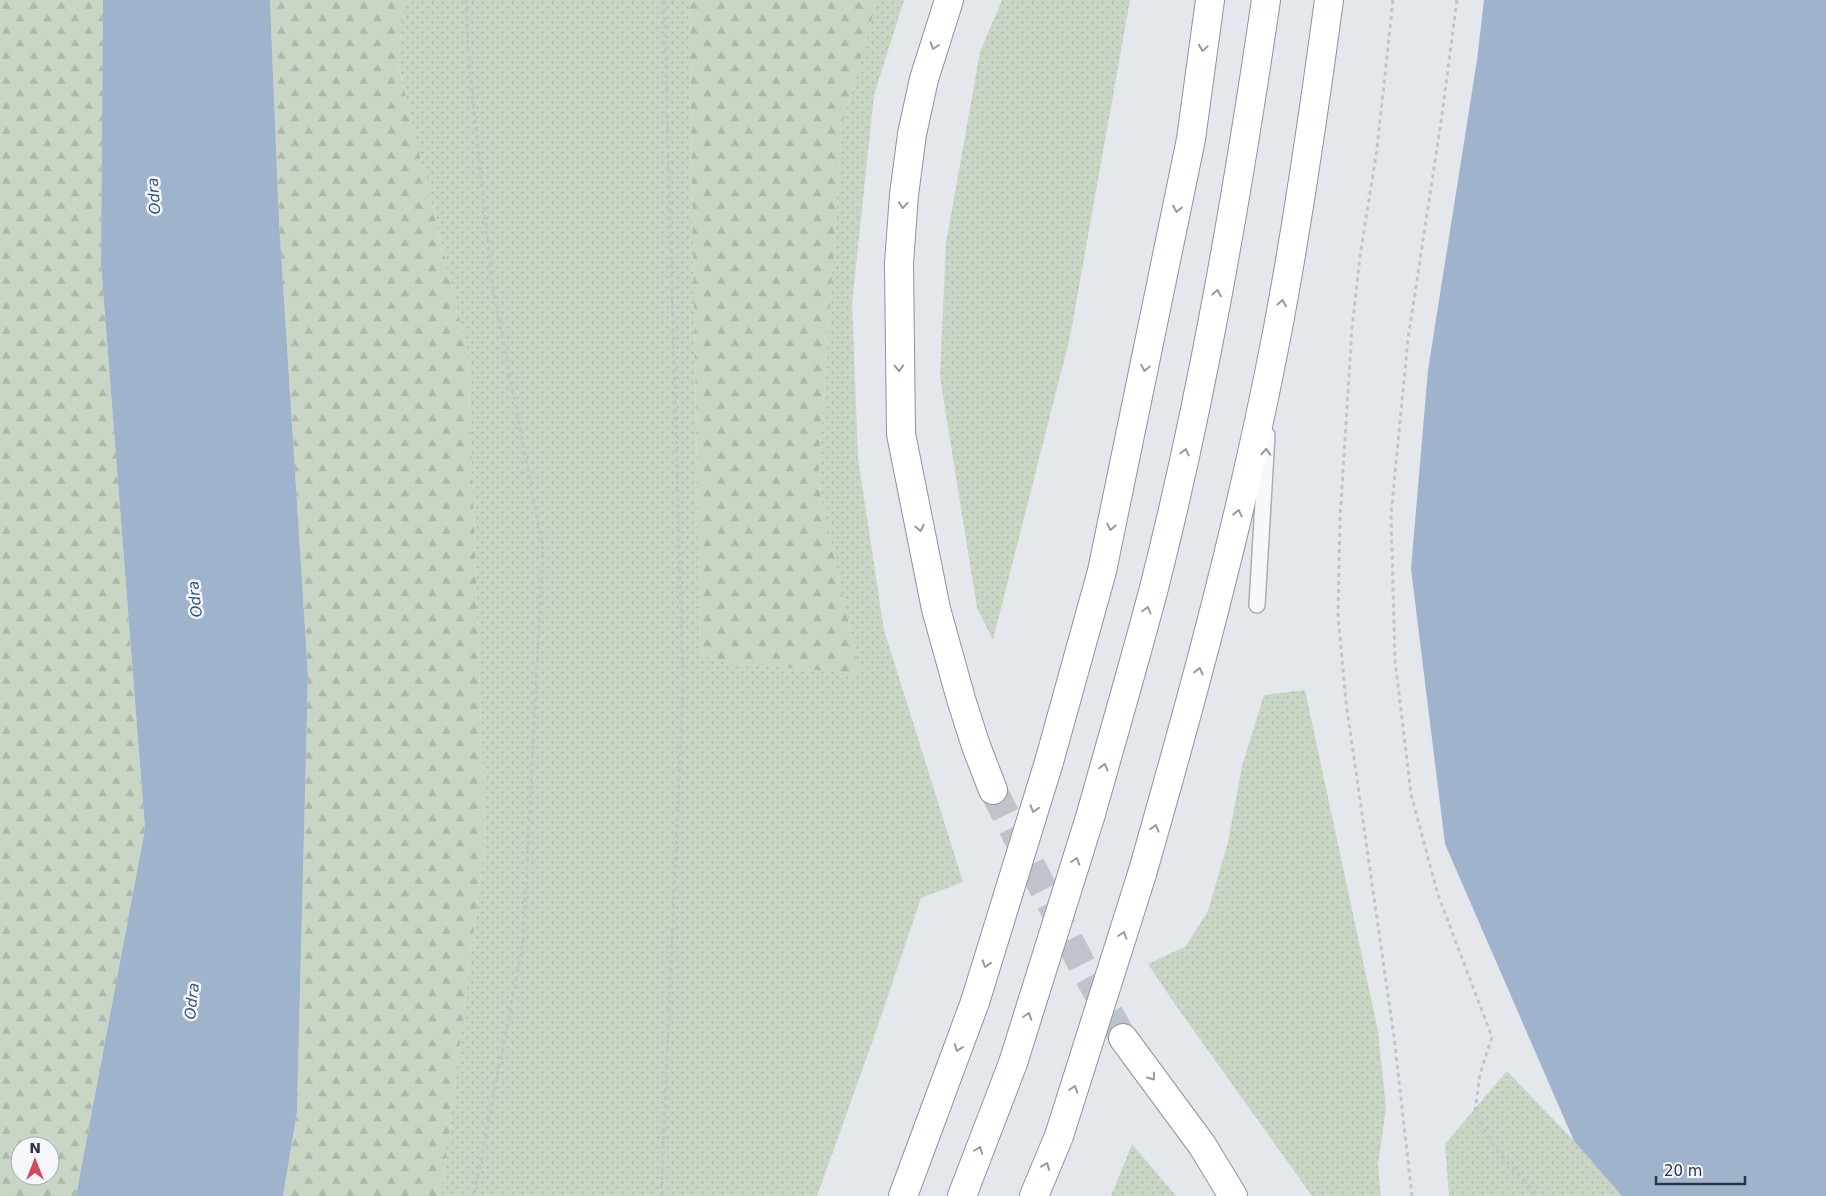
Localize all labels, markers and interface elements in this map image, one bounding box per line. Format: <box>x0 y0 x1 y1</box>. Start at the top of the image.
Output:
one-way arrow <box>929 42 939 50</box>
one-way arrow <box>1198 45 1209 53</box>
water label: Odra <box>144 177 164 215</box>
one-way arrow <box>898 202 909 210</box>
one-way arrow <box>1172 204 1183 213</box>
one-way arrow <box>1212 289 1222 297</box>
one-way arrow <box>1277 299 1287 307</box>
one-way arrow <box>1140 363 1151 372</box>
one-way arrow <box>894 364 904 372</box>
one-way arrow <box>1179 448 1190 457</box>
one-way arrow <box>1260 448 1271 456</box>
one-way arrow <box>1232 509 1243 518</box>
one-way arrow <box>1107 522 1117 531</box>
one-way arrow <box>914 524 925 533</box>
water label: Odra <box>184 580 206 618</box>
one-way arrow <box>1142 607 1152 615</box>
one-way arrow <box>1193 667 1204 676</box>
one-way arrow <box>1099 763 1109 771</box>
one-way arrow <box>1030 804 1040 813</box>
one-way arrow <box>1149 823 1160 832</box>
one-way arrow <box>1071 858 1081 866</box>
one-way arrow <box>1117 931 1127 939</box>
one-way arrow <box>982 960 992 968</box>
water label: Odra <box>181 982 203 1020</box>
one-way arrow <box>1022 1013 1032 1021</box>
one-way arrow <box>954 1043 964 1052</box>
one-way arrow <box>1146 1071 1155 1081</box>
one-way arrow <box>1068 1086 1078 1094</box>
north arrow <box>10 1136 60 1186</box>
text: N <box>29 1140 41 1156</box>
one-way arrow <box>974 1147 984 1155</box>
scale bar <box>1656 1154 1745 1186</box>
one-way arrow <box>1040 1162 1051 1171</box>
text: 20 m <box>1664 1162 1702 1180</box>

